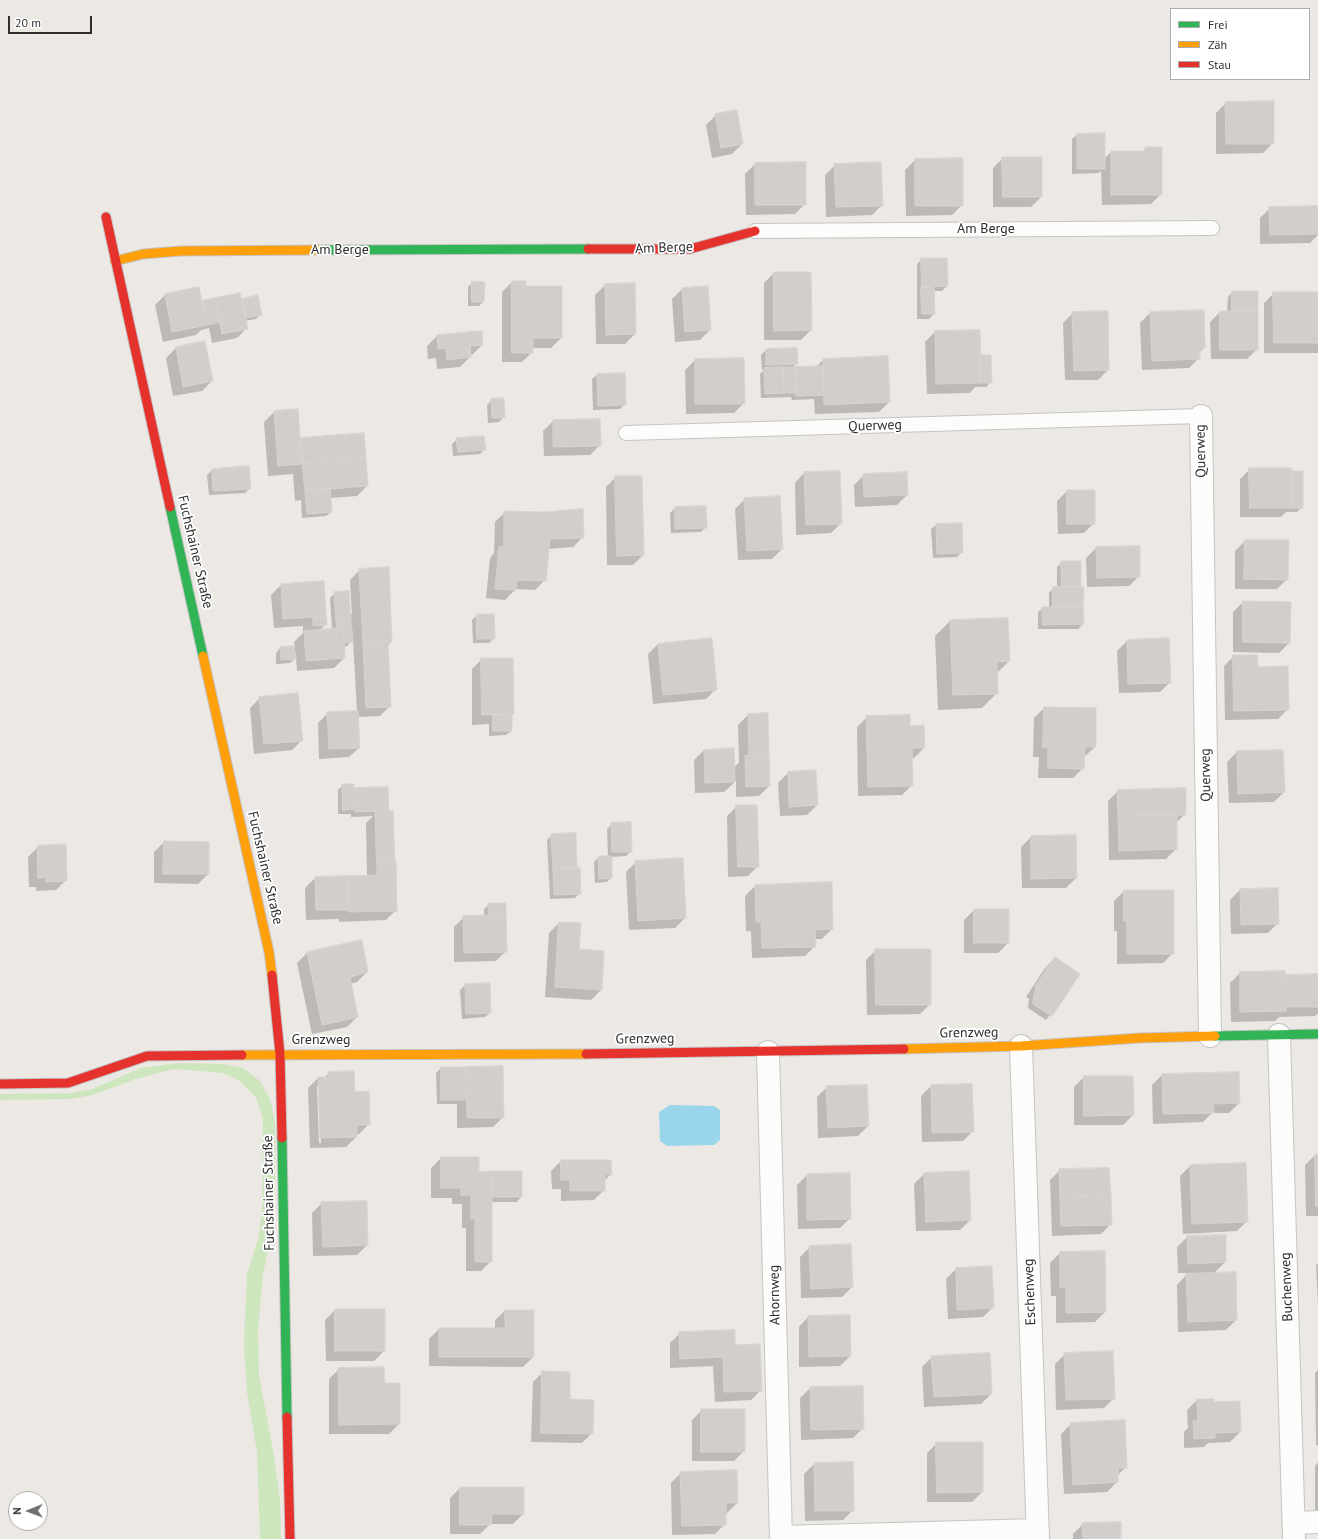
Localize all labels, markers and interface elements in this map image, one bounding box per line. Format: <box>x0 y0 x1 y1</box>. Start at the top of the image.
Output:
scale bar <box>10 8 94 34</box>
legend <box>1170 8 1310 80</box>
text: 20 m <box>15 15 41 30</box>
text: Frei <box>1208 17 1228 32</box>
text: Zäh <box>1208 37 1227 52</box>
text: Stau <box>1208 57 1231 72</box>
street label: Am Berge <box>957 221 1015 237</box>
street label: Am Berge <box>635 239 693 257</box>
street label: Am Berge <box>311 242 369 258</box>
street label: Querweg <box>848 417 902 435</box>
street label: Querweg <box>1192 424 1210 478</box>
street label: Fuchshainer Straße <box>174 494 216 610</box>
street label: Querweg <box>1197 748 1215 802</box>
street label: Fuchshainer Straße <box>244 810 286 926</box>
street label: Grenzweg <box>939 1024 999 1042</box>
street label: Grenzweg <box>615 1030 675 1048</box>
street label: Grenzweg <box>292 1032 350 1048</box>
street label: Fuchshainer Straße <box>260 1135 278 1251</box>
street label: Buchenweg <box>1277 1252 1297 1322</box>
street label: Eschenweg <box>1020 1258 1040 1326</box>
street label: Ahornweg <box>766 1265 784 1325</box>
north arrow <box>8 1491 48 1531</box>
text: N <box>10 1507 24 1515</box>

